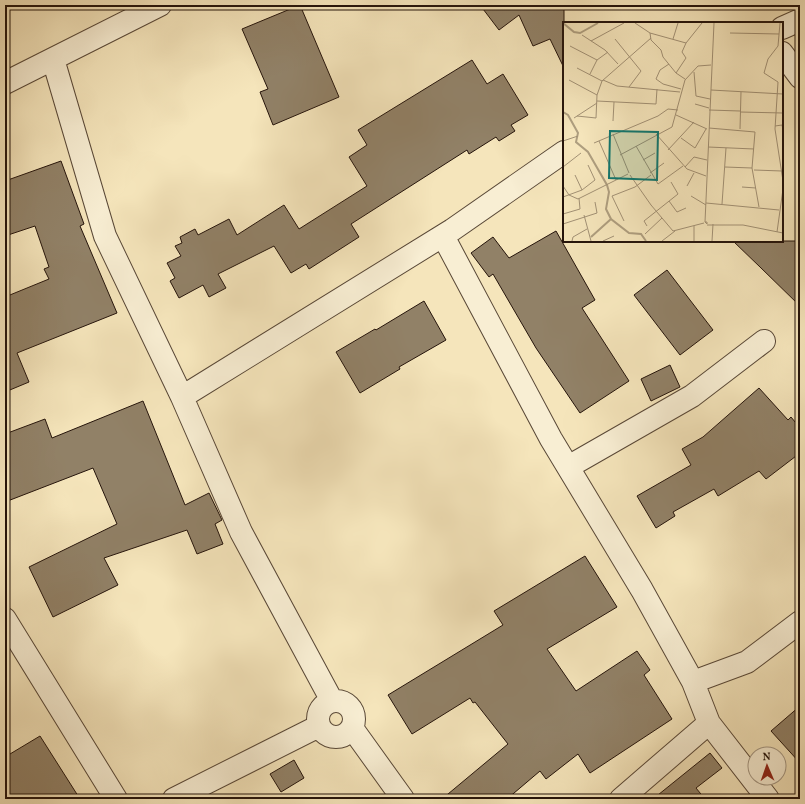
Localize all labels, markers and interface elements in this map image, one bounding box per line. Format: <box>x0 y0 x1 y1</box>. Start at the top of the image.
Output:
inset map <box>563 22 783 242</box>
north arrow <box>747 746 787 786</box>
text: N <box>762 750 771 765</box>

